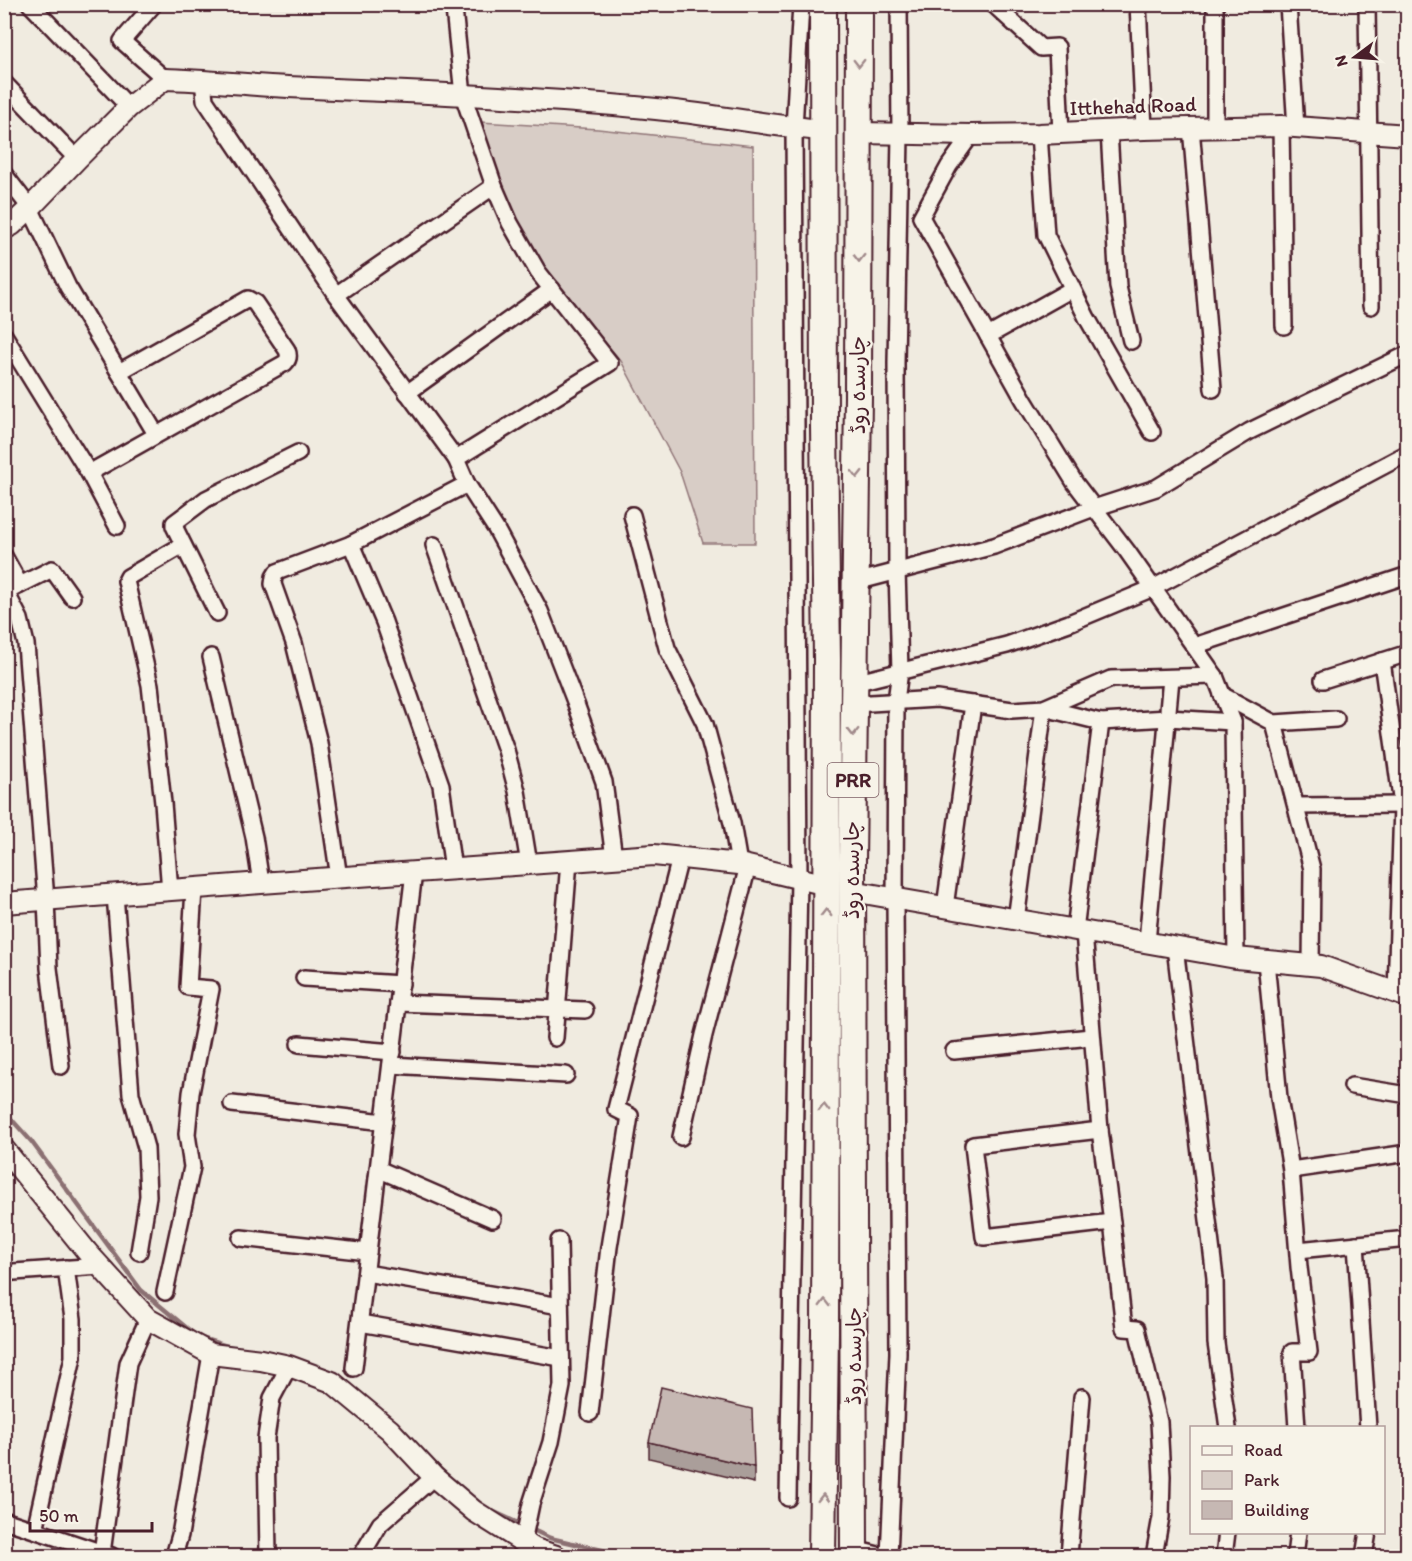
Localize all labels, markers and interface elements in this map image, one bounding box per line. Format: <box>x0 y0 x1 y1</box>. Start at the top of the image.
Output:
north arrow <box>1325 27 1385 87</box>
text: N <box>1330 53 1352 69</box>
one-way arrow <box>853 58 865 67</box>
street label: Itthehad Road <box>1069 91 1197 120</box>
one-way arrow <box>853 253 865 262</box>
street label: چارسدہ روڈ <box>845 336 871 434</box>
one-way arrow <box>851 469 863 478</box>
one-way arrow <box>847 727 859 736</box>
road number: PRR <box>828 763 878 797</box>
street label: چارسدہ روڈ <box>839 821 865 919</box>
one-way arrow <box>820 909 832 918</box>
one-way arrow <box>818 1104 831 1113</box>
one-way arrow <box>819 1299 831 1308</box>
street label: چارسدہ روڈ <box>841 1307 867 1405</box>
legend <box>1190 1426 1385 1534</box>
text: Road <box>1244 1439 1283 1461</box>
text: Park <box>1244 1469 1279 1491</box>
one-way arrow <box>817 1494 829 1503</box>
scale bar <box>30 1495 152 1533</box>
text: Building <box>1244 1499 1310 1521</box>
text: 50 m <box>39 1505 79 1527</box>

